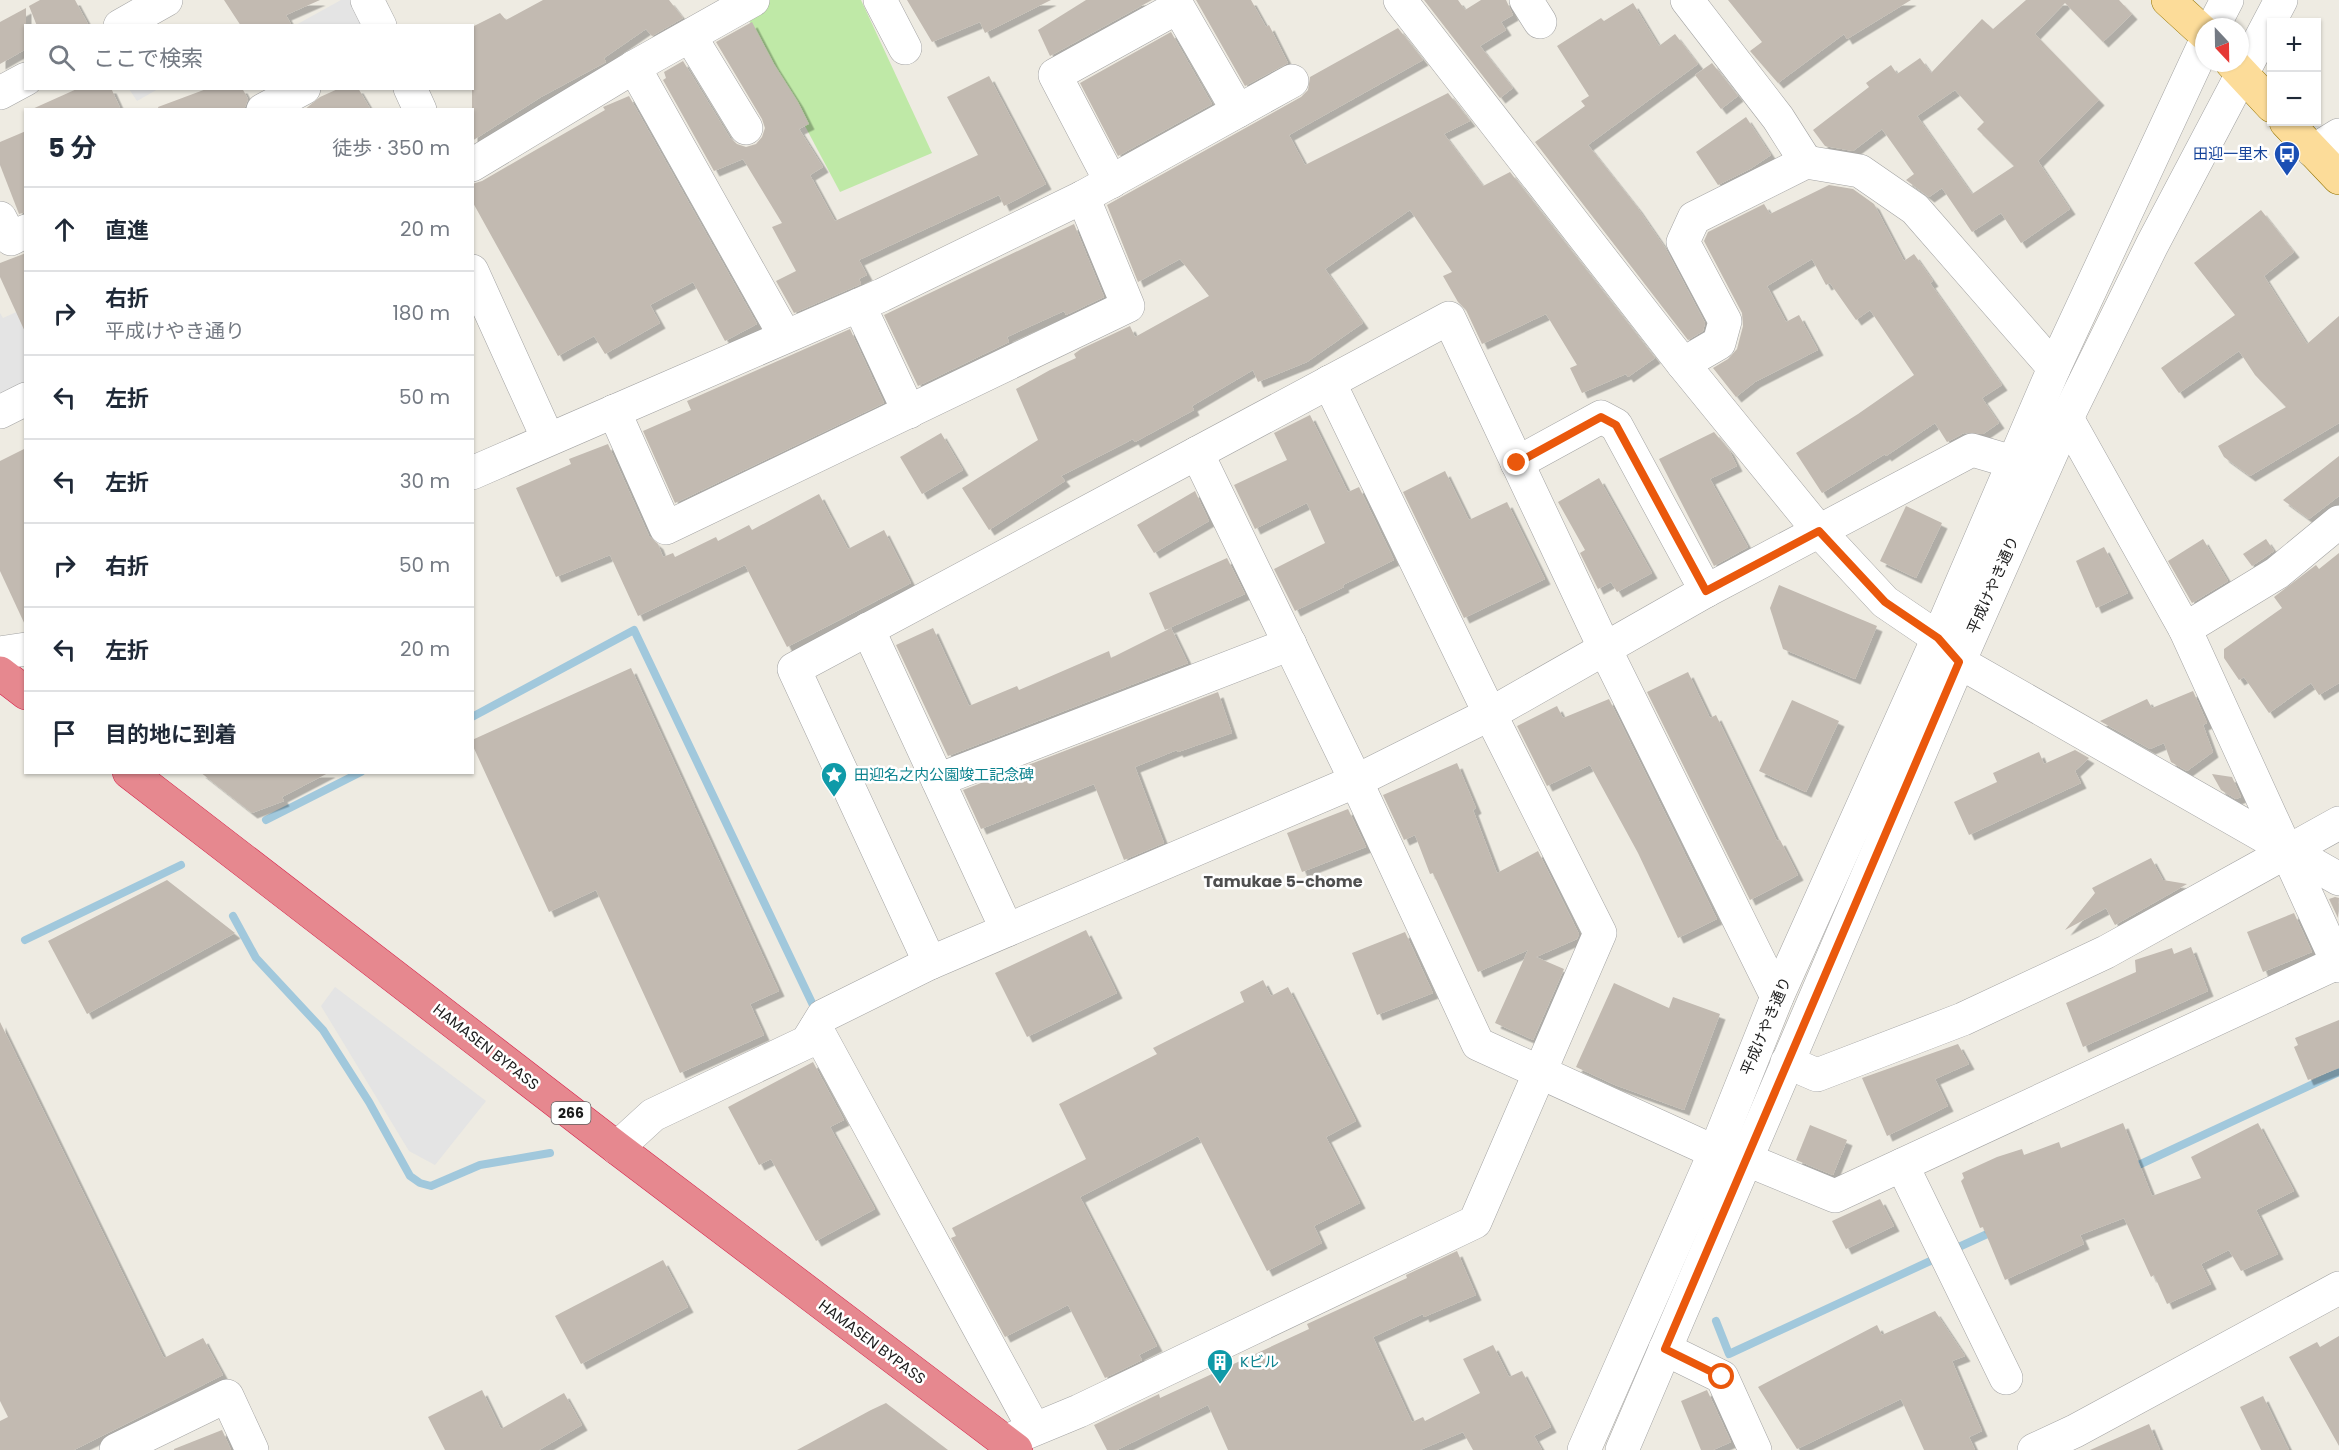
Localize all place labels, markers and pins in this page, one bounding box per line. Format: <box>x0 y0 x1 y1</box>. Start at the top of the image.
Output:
bus stop icon: 田迎一里木 <box>2272 139 2302 177</box>
place label: 田迎一里木 <box>2193 143 2268 164</box>
place icon: 田迎名之内公園竣工記念碑 <box>819 760 849 798</box>
place label: 田迎名之内公園竣工記念碑 <box>854 764 1034 785</box>
building icon: Kビル <box>1205 1347 1235 1385</box>
place label: Kビル <box>1240 1351 1279 1372</box>

